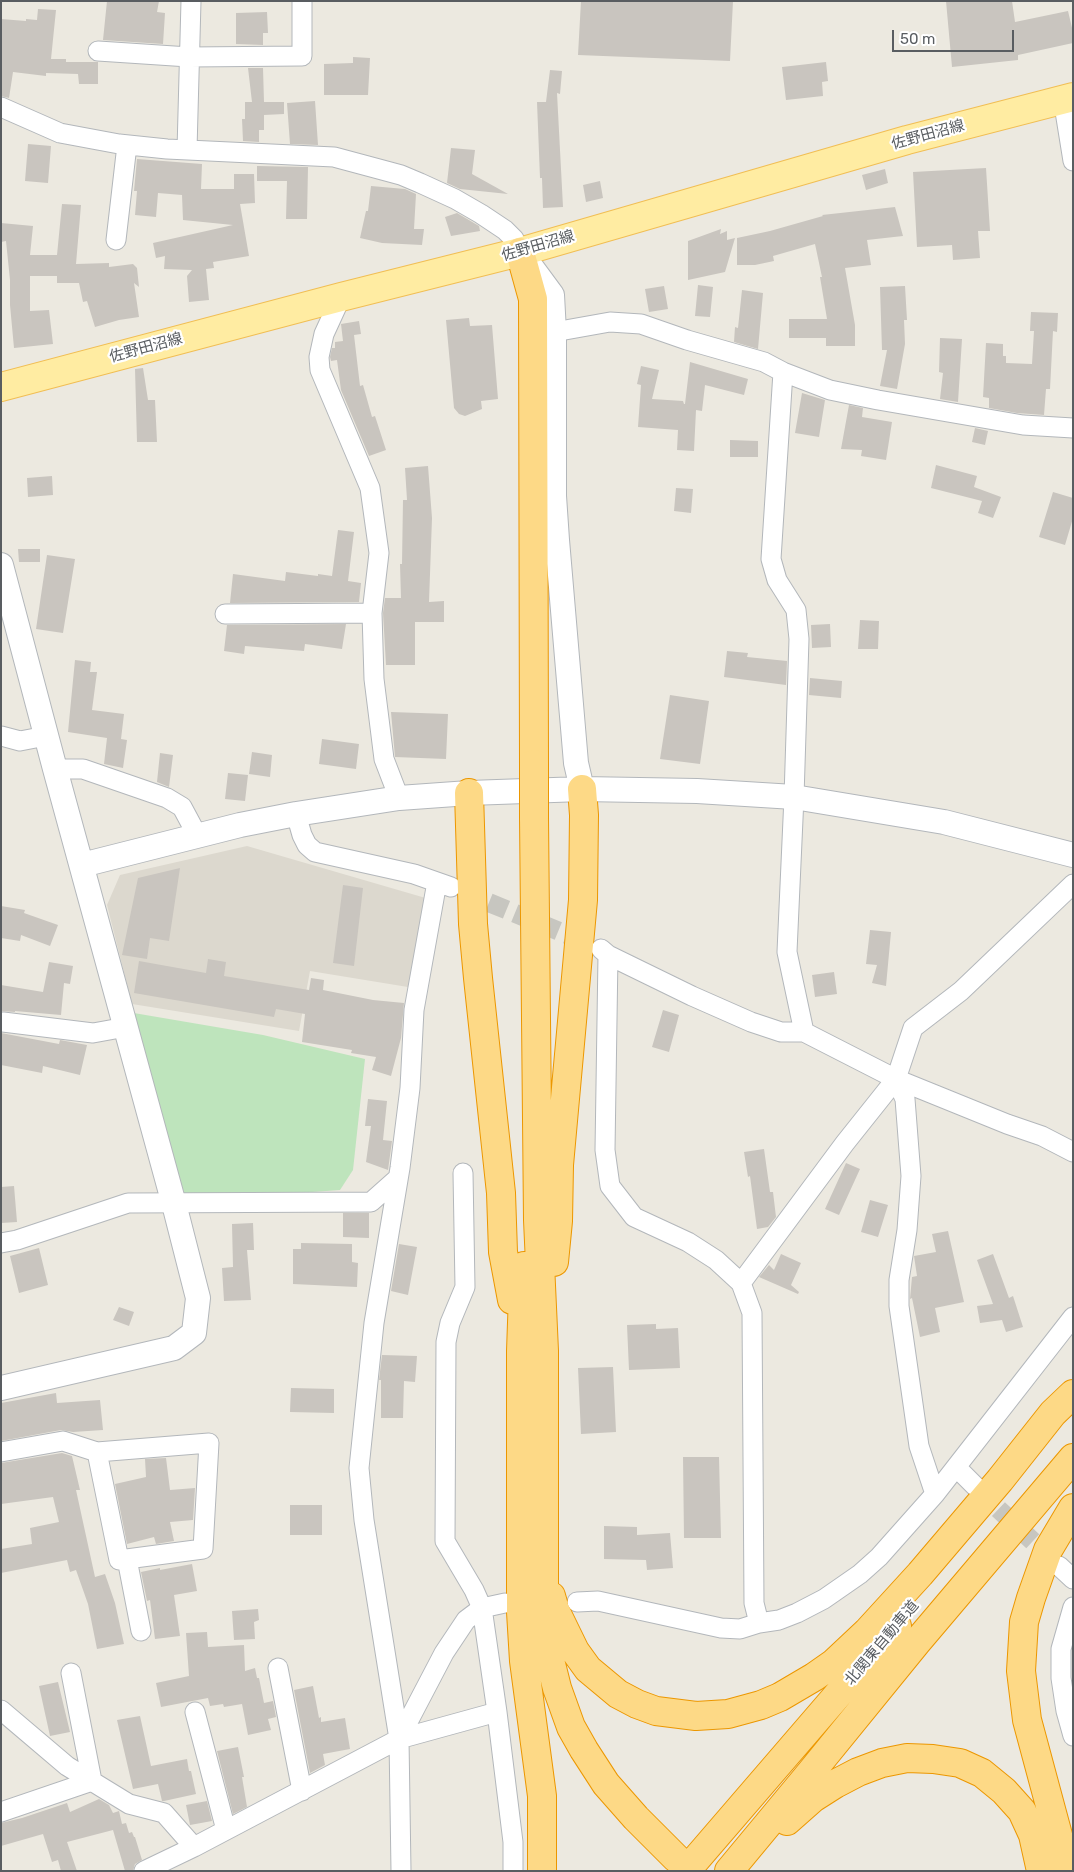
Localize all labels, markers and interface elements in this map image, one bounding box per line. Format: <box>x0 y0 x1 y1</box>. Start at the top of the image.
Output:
scale bar <box>894 20 1016 52</box>
text: 50 m <box>900 30 935 48</box>
street label: 佐野田沼線 <box>889 117 967 153</box>
street label: 佐野田沼線 <box>499 227 577 265</box>
street label: 佐野田沼線 <box>107 330 185 366</box>
street label: 北関東自動車道 <box>841 1597 923 1689</box>

